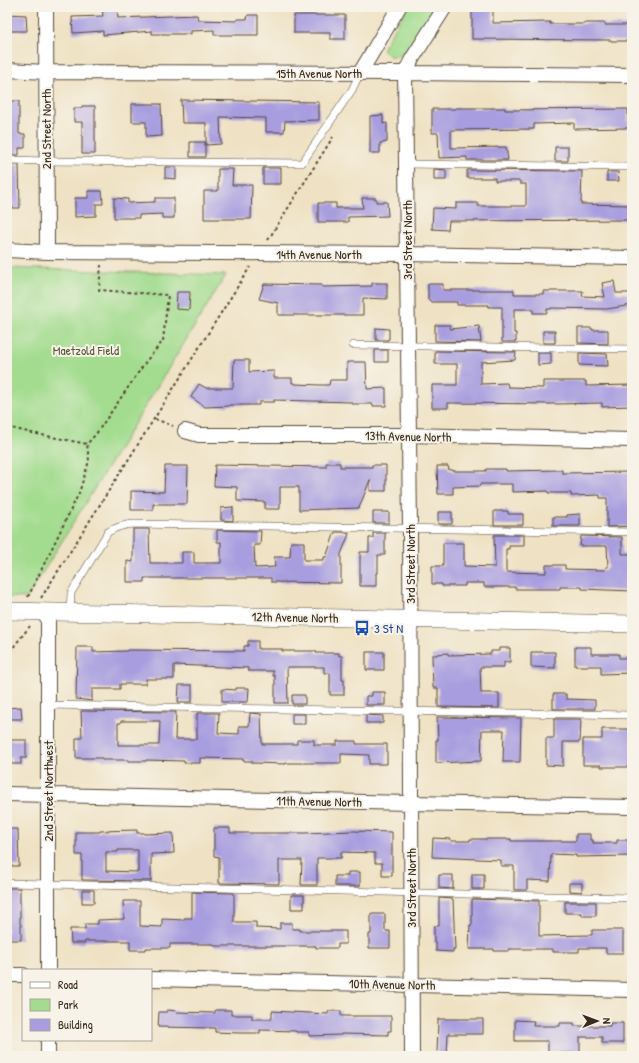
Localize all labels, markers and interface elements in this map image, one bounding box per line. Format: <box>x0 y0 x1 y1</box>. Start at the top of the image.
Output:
street label: 15th Avenue North <box>276 64 363 82</box>
street label: 2nd Street North <box>37 88 55 169</box>
street label: 3rd Street North <box>398 200 416 280</box>
street label: 14th Avenue North <box>276 245 362 263</box>
park label: Maetzold Field <box>53 341 119 359</box>
street label: 13th Avenue North <box>365 426 452 446</box>
street label: 3rd Street North <box>401 524 419 604</box>
street label: 12th Avenue North <box>251 607 339 627</box>
bus stop icon: 3 St N <box>353 619 371 637</box>
place label: 3 St N <box>374 619 403 637</box>
street label: 2nd Street Northwest <box>39 740 57 842</box>
street label: 11th Avenue North <box>276 791 362 811</box>
street label: 3rd Street North <box>402 848 420 928</box>
legend <box>22 969 152 1041</box>
street label: 10th Avenue North <box>349 974 436 994</box>
text: Road <box>58 976 78 993</box>
text: Park <box>58 996 78 1013</box>
north arrow <box>577 1001 617 1041</box>
text: Building <box>58 1016 93 1033</box>
text: N <box>600 1018 614 1024</box>

